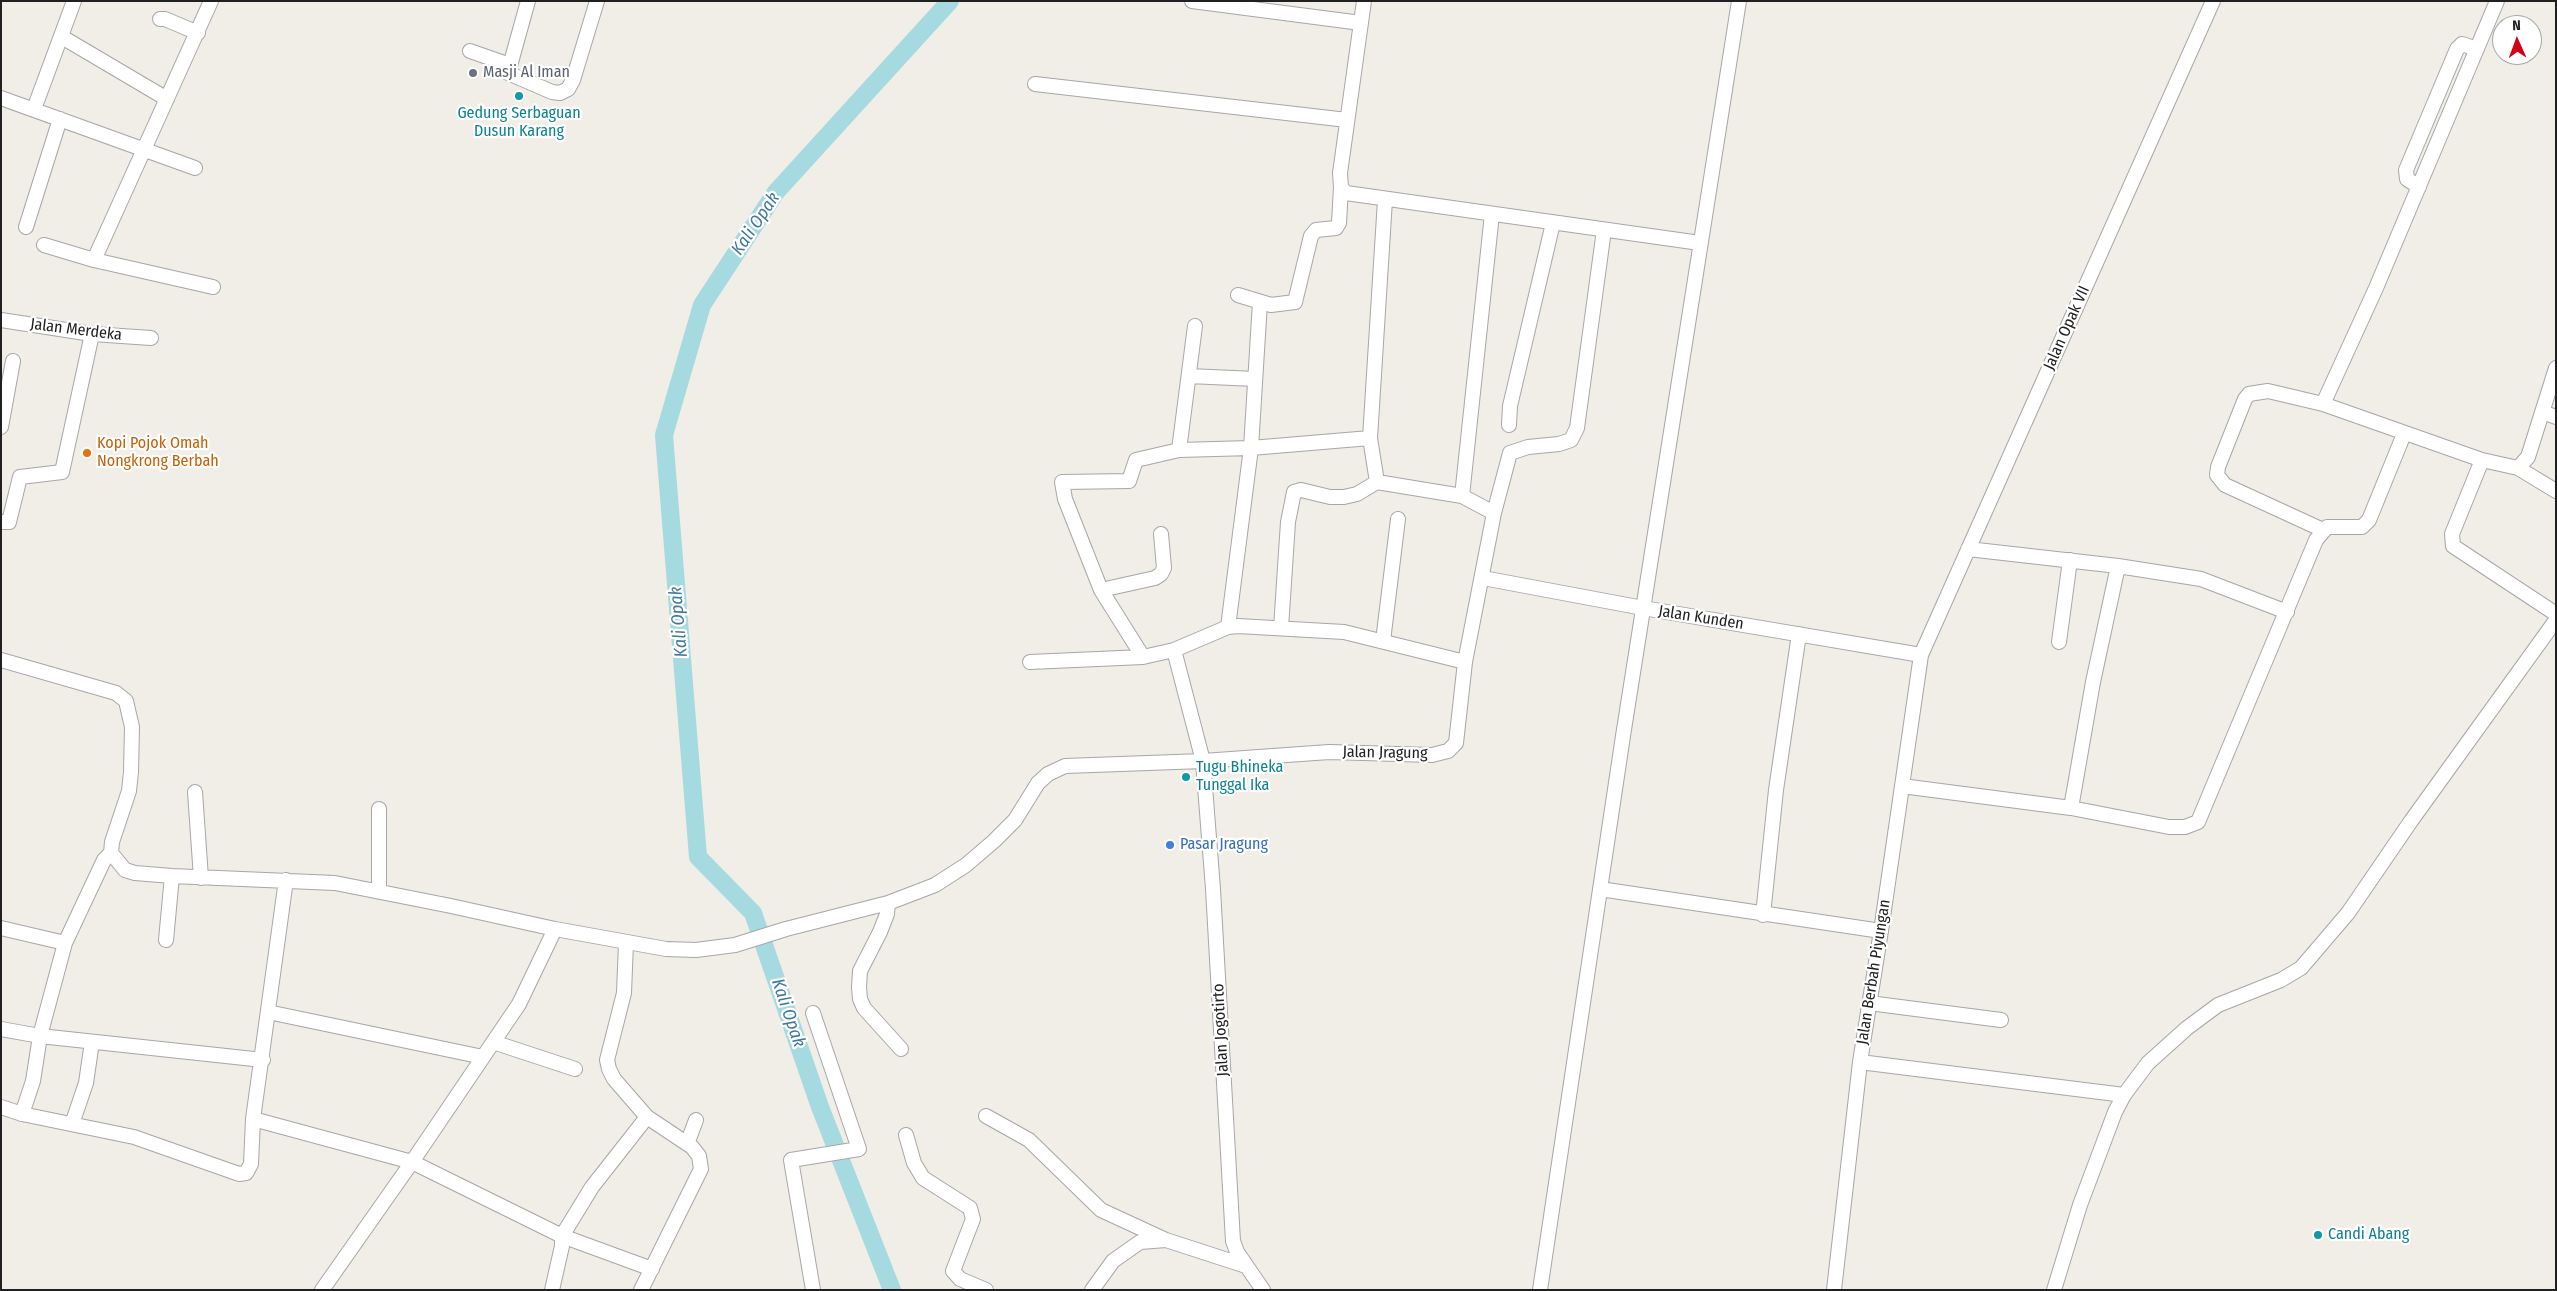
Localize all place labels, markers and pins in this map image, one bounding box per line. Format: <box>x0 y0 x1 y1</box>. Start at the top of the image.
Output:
place label: Masji Al Iman <box>483 63 570 83</box>
marker: Masji Al Iman <box>467 67 479 79</box>
marker: Gedung Serbaguan Dusun Karang <box>513 90 525 102</box>
place label: Gedung Serbaguan Dusun Karang <box>457 104 581 142</box>
place label: Kopi Pojok Omah Nongkrong Berbah <box>97 434 219 472</box>
marker: Kopi Pojok Omah Nongkrong Berbah <box>81 447 93 459</box>
place label: Tugu Bhineka Tunggal Ika <box>1196 758 1283 796</box>
marker: Tugu Bhineka Tunggal Ika <box>1180 771 1192 783</box>
place label: Pasar Jragung <box>1180 835 1268 855</box>
marker: Pasar Jragung <box>1164 839 1176 851</box>
place label: Candi Abang <box>2328 1225 2409 1245</box>
marker: Candi Abang <box>2312 1229 2324 1241</box>

